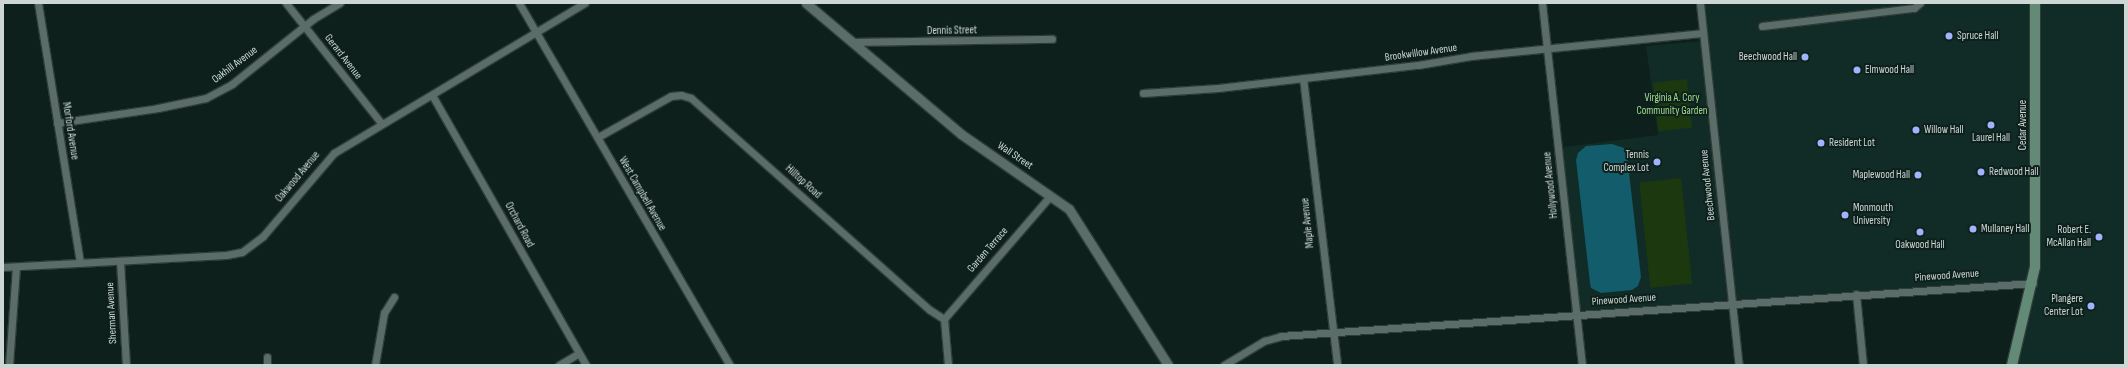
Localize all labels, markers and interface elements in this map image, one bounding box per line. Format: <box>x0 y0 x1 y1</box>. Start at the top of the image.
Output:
street label: Dennis Street <box>927 24 977 38</box>
place label: Spruce Hall <box>1957 29 1998 43</box>
marker: Spruce Hall <box>1944 31 1954 41</box>
street label: Gerard Avenue <box>321 32 365 82</box>
street label: Brookwillow Avenue <box>1384 41 1458 65</box>
street label: Oakhill Avenue <box>210 44 260 86</box>
place label: Beechwood Hall <box>1739 50 1797 64</box>
marker: Beechwood Hall <box>1800 52 1810 62</box>
place label: Elmwood Hall <box>1865 63 1914 77</box>
marker: Elmwood Hall <box>1852 65 1862 75</box>
park label: Virginia A. Cory Community Garden <box>1636 92 1708 118</box>
street label: Cedar Avenue <box>2016 100 2030 150</box>
street label: Morford Avenue <box>59 101 81 161</box>
marker: Laurel Hall <box>1986 120 1996 130</box>
place label: Willow Hall <box>1924 123 1964 137</box>
marker: Willow Hall <box>1911 125 1921 135</box>
place label: Laurel Hall <box>1972 131 2010 145</box>
place label: Resident Lot <box>1829 136 1875 150</box>
marker: Resident Lot <box>1816 138 1826 148</box>
street label: Wall Street <box>995 139 1035 173</box>
street label: Oakwood Avenue <box>273 149 323 205</box>
place label: Tennis Complex Lot <box>1603 149 1649 175</box>
street label: Beechwood Avenue <box>1698 149 1718 221</box>
street label: Hollywood Avenue <box>1541 151 1561 219</box>
street label: West Campbell Avenue <box>615 155 669 233</box>
marker: Tennis Complex Lot <box>1652 157 1662 167</box>
street label: Hilltop Road <box>782 162 824 202</box>
place label: Redwood Hall <box>1989 165 2038 179</box>
marker: Redwood Hall <box>1976 167 1986 177</box>
place label: Maplewood Hall <box>1853 168 1910 182</box>
marker: Maplewood Hall <box>1913 170 1923 180</box>
street label: Maple Avenue <box>1299 197 1317 249</box>
street label: Orchard Road <box>502 200 536 250</box>
place label: Monmouth University <box>1853 202 1893 228</box>
marker: Monmouth University <box>1840 210 1850 220</box>
place label: Mullaney Hall <box>1981 222 2029 236</box>
marker: Mullaney Hall <box>1968 224 1978 234</box>
place label: Robert E. McAllan Hall <box>2047 224 2091 250</box>
street label: Garden Terrace <box>965 225 1011 275</box>
marker: Oakwood Hall <box>1915 227 1925 237</box>
marker: Robert E. McAllan Hall <box>2094 232 2104 242</box>
place label: Oakwood Hall <box>1895 238 1945 252</box>
street label: Pinewood Avenue <box>1914 267 1980 285</box>
street label: Sherman Avenue <box>104 282 120 344</box>
street label: Pinewood Avenue <box>1591 291 1657 309</box>
place label: Plangere Center Lot <box>2044 293 2083 319</box>
marker: Plangere Center Lot <box>2086 301 2096 311</box>

